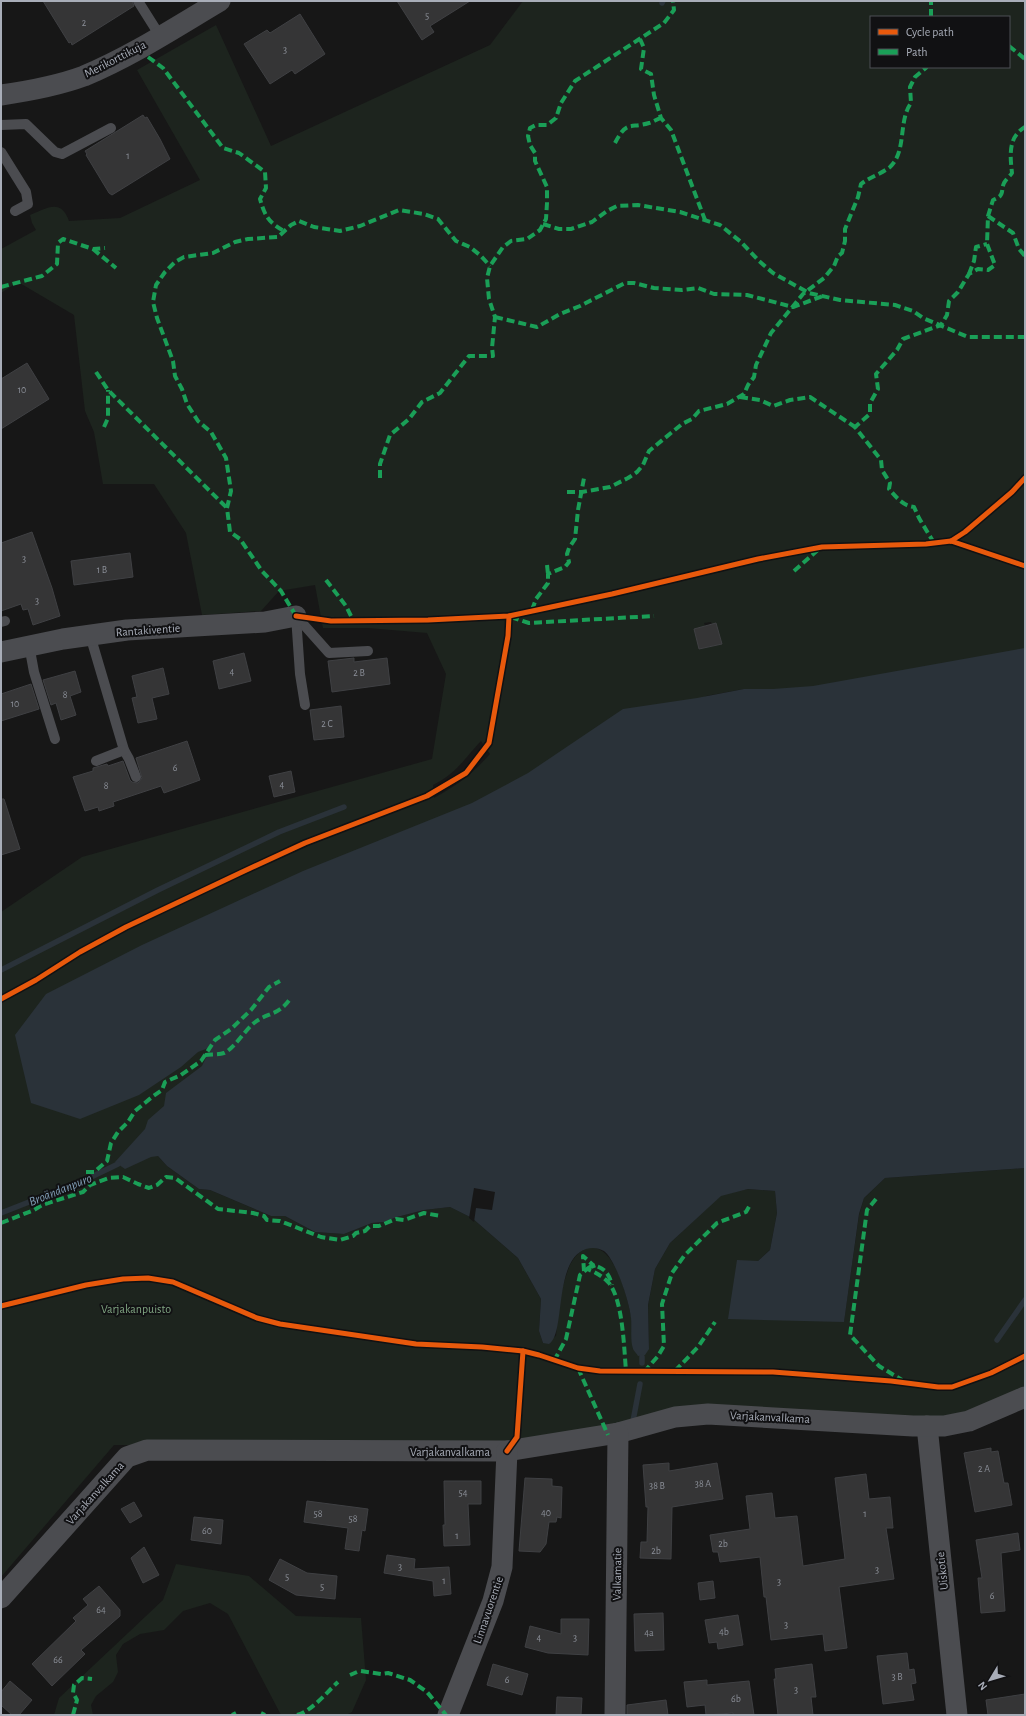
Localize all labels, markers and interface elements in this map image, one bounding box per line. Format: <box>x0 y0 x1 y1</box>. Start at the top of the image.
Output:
house number: 5 <box>425 11 429 21</box>
legend <box>870 16 1010 68</box>
house number: 2 <box>82 18 87 28</box>
text: Cycle path <box>906 26 954 39</box>
street label: Merikorttikuja <box>82 38 149 81</box>
house number: 3 <box>283 45 287 55</box>
text: Path <box>906 46 928 58</box>
house number: 1 <box>126 151 130 161</box>
house number: 10 <box>18 385 26 395</box>
house number: 3 <box>22 554 26 564</box>
house number: 1 B <box>97 565 107 575</box>
house number: 3 <box>35 596 39 606</box>
street label: Rantakiventie <box>115 622 181 638</box>
house number: 4 <box>230 667 235 677</box>
house number: 2 B <box>353 668 365 678</box>
house number: 8 <box>63 690 68 700</box>
house number: 10 <box>11 699 19 709</box>
house number: 2 C <box>321 719 333 729</box>
house number: 6 <box>173 763 178 773</box>
house number: 4 <box>280 780 285 790</box>
house number: 8 <box>104 781 109 791</box>
water label: Broändanpuro <box>27 1172 94 1209</box>
park label: Varjakanpuisto <box>101 1303 171 1316</box>
street label: Varjakanvalkama <box>730 1409 811 1426</box>
street label: Varjakanvalkama <box>410 1446 490 1459</box>
street label: Varjakanvalkama <box>64 1459 127 1527</box>
house number: 2 A <box>978 1464 990 1474</box>
house number: 38 A <box>695 1479 711 1489</box>
house number: 38 B <box>649 1481 665 1491</box>
house number: 54 <box>459 1488 468 1498</box>
house number: 40 <box>541 1508 551 1518</box>
house number: 58 <box>314 1509 323 1519</box>
house number: 1 <box>863 1509 867 1519</box>
house number: 58 <box>349 1514 358 1524</box>
house number: 60 <box>202 1526 212 1536</box>
house number: 1 <box>455 1531 459 1541</box>
house number: 2b <box>718 1539 728 1549</box>
house number: 2b <box>651 1546 661 1556</box>
street label: Valkamatie <box>611 1548 623 1600</box>
street label: Uiskotie <box>934 1551 950 1591</box>
house number: 3 <box>398 1562 402 1572</box>
house number: 3 <box>875 1565 879 1575</box>
house number: 5 <box>285 1572 289 1582</box>
street label: Linnavuorentie <box>471 1575 505 1645</box>
house number: 1 <box>442 1576 446 1586</box>
house number: 3 <box>777 1577 781 1587</box>
house number: 5 <box>320 1582 324 1592</box>
house number: 6 <box>990 1591 995 1601</box>
house number: 64 <box>96 1605 106 1615</box>
house number: 3 <box>784 1620 788 1630</box>
house number: 4b <box>719 1627 729 1637</box>
house number: 4a <box>644 1628 654 1638</box>
house number: 4 <box>537 1633 542 1643</box>
house number: 3 <box>573 1633 577 1643</box>
house number: 66 <box>53 1655 63 1665</box>
north arrow <box>970 1660 1010 1700</box>
house number: 3 B <box>891 1672 903 1682</box>
house number: 6 <box>505 1675 510 1685</box>
text: N <box>976 1679 989 1692</box>
house number: 3 <box>794 1685 798 1695</box>
house number: 6b <box>731 1694 741 1704</box>

